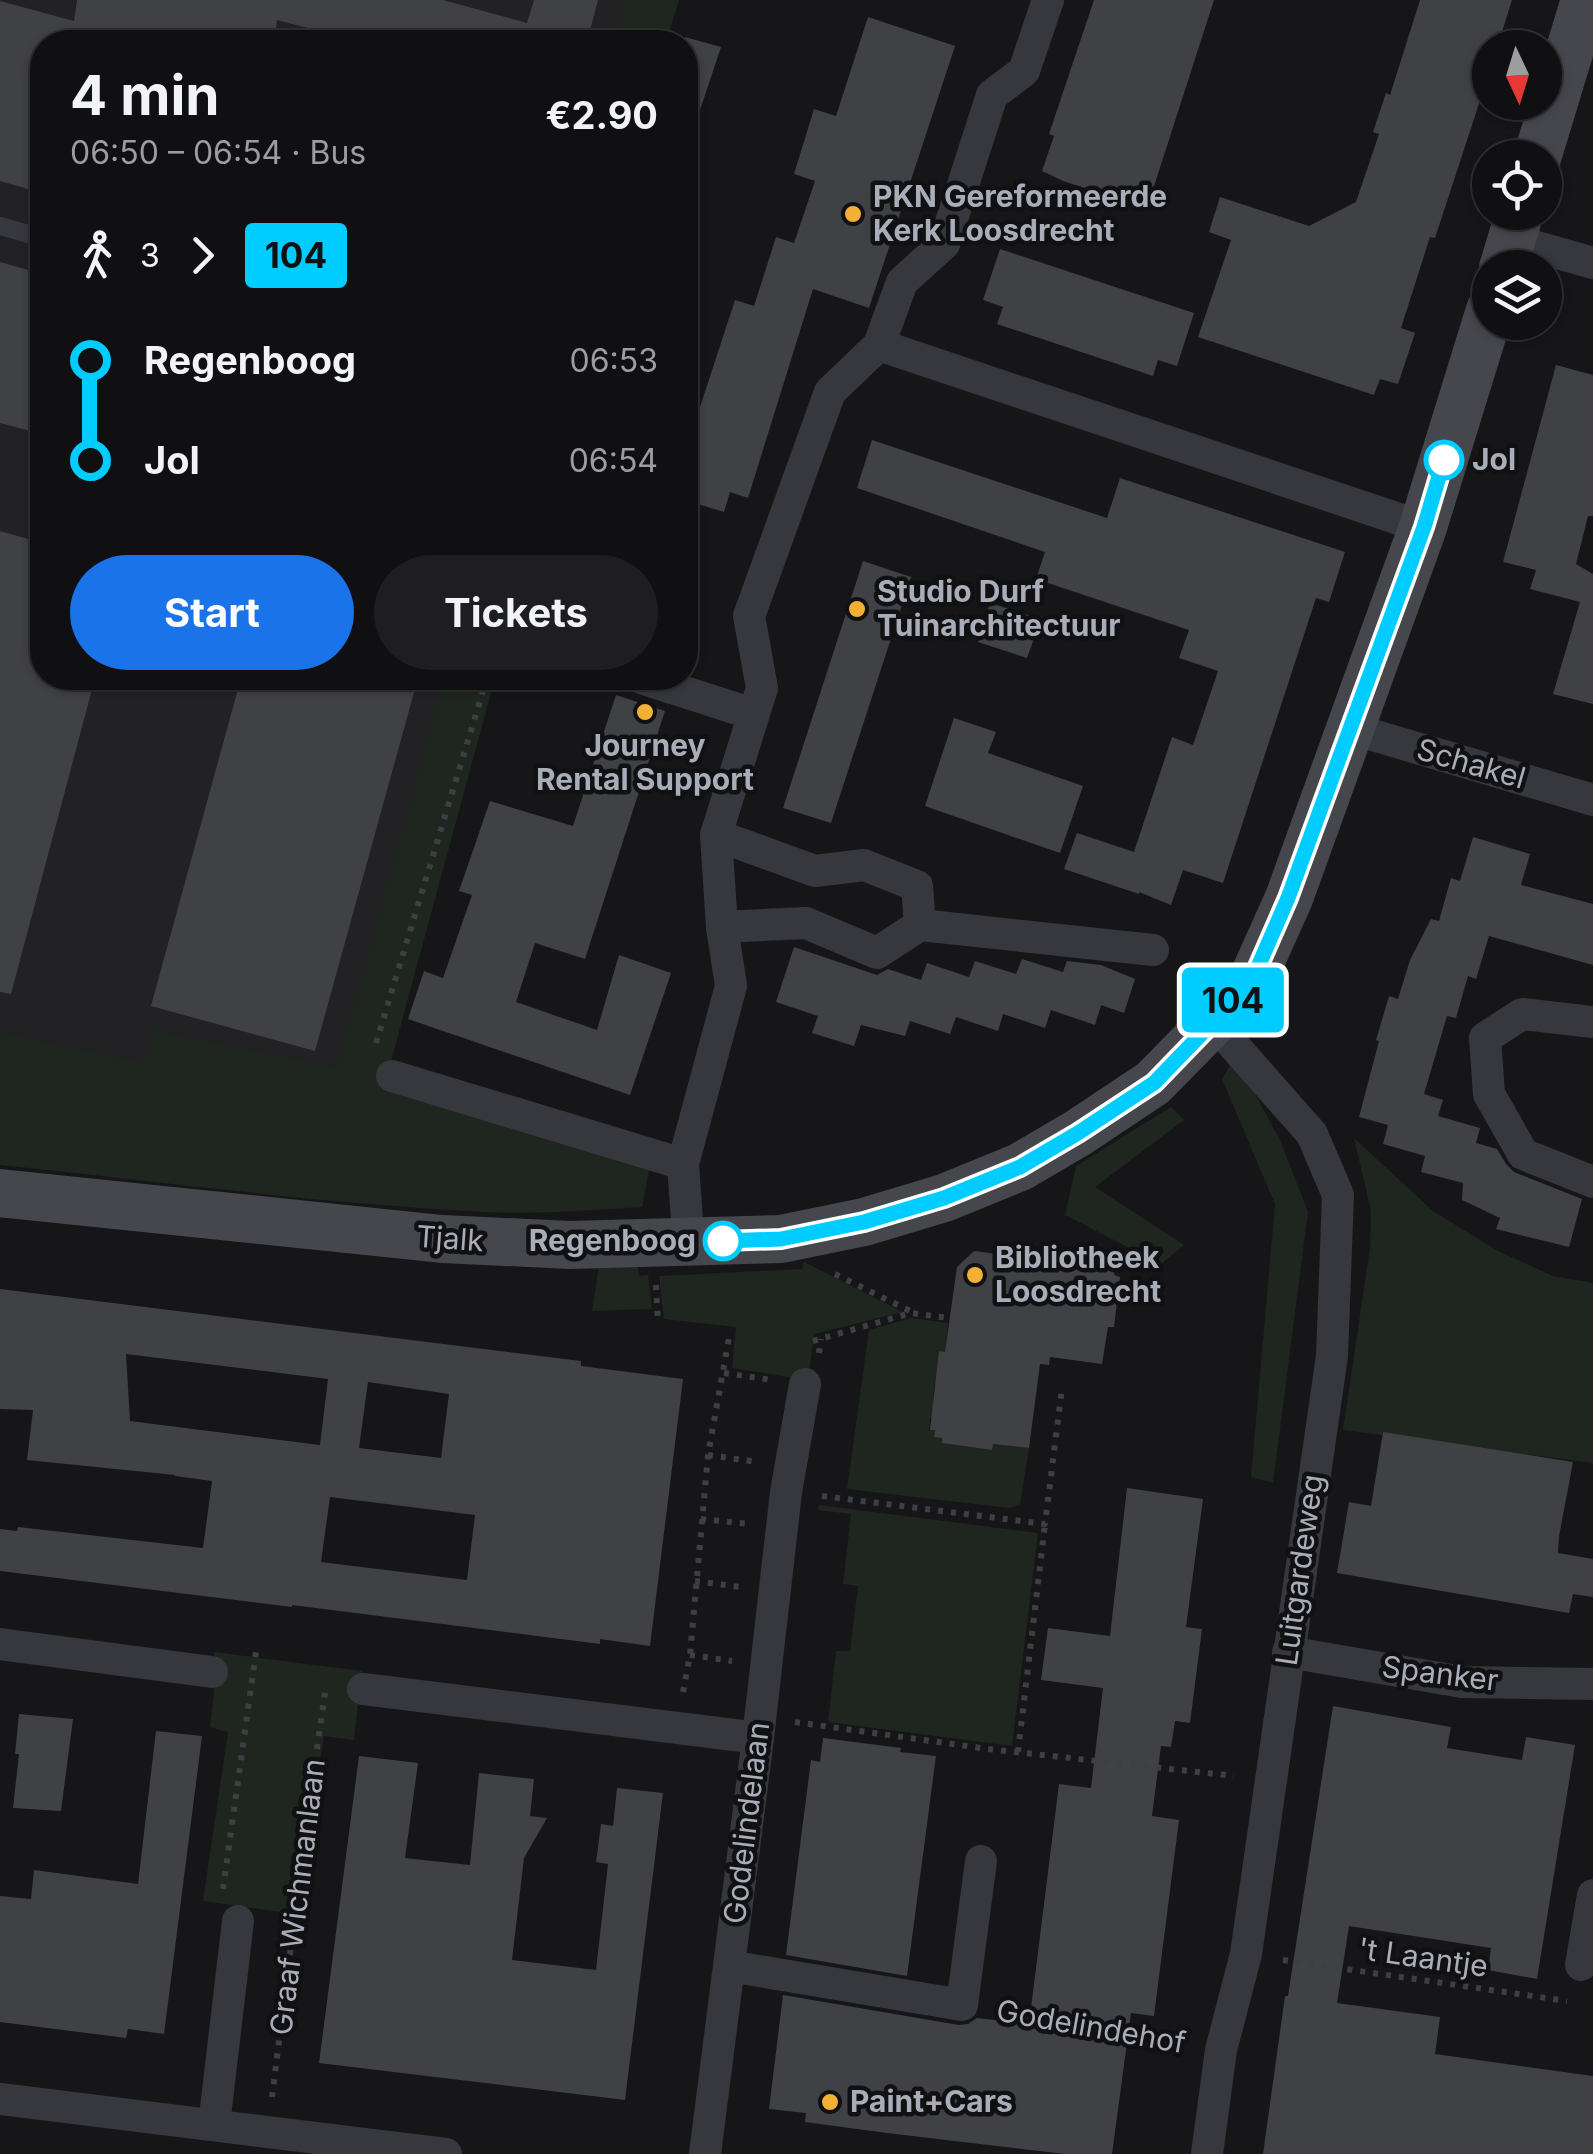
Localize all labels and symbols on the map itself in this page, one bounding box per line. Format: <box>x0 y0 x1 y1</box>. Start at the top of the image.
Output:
north arrow <box>1472 30 1562 120</box>
place label: PKN Gereformeerde Kerk Loosdrecht <box>873 178 1167 248</box>
marker: PKN Gereformeerde Kerk Loosdrecht <box>842 203 864 225</box>
marker: Jol <box>1425 441 1463 479</box>
place label: Jol <box>1472 441 1516 477</box>
place label: Studio Durf Tuinarchitectuur <box>877 573 1120 643</box>
marker: Studio Durf Tuinarchitectuur <box>846 598 868 620</box>
marker: Journey Rental Support <box>634 701 656 723</box>
place label: Journey Rental Support <box>536 727 754 797</box>
street label: Schakel <box>1413 730 1530 796</box>
line badge: 104 <box>1176 968 1290 1032</box>
street label: Tjalk <box>415 1218 485 1258</box>
place label: Regenboog <box>529 1222 696 1258</box>
marker: Regenboog <box>704 1222 742 1260</box>
place label: Bibliotheek Loosdrecht <box>995 1239 1161 1309</box>
marker: Bibliotheek Loosdrecht <box>964 1264 986 1286</box>
street label: Luitgardeweg <box>1268 1472 1330 1668</box>
street label: Spanker <box>1380 1648 1500 1698</box>
street label: Godelindelaan <box>716 1720 776 1926</box>
street label: Graaf Wichmanlaan <box>262 1757 332 2037</box>
street label: 't Laantje <box>1356 1930 1490 1984</box>
street label: Godelindehof <box>994 1992 1188 2060</box>
place label: Paint+Cars <box>850 2083 1013 2119</box>
marker: Paint+Cars <box>819 2091 841 2113</box>

